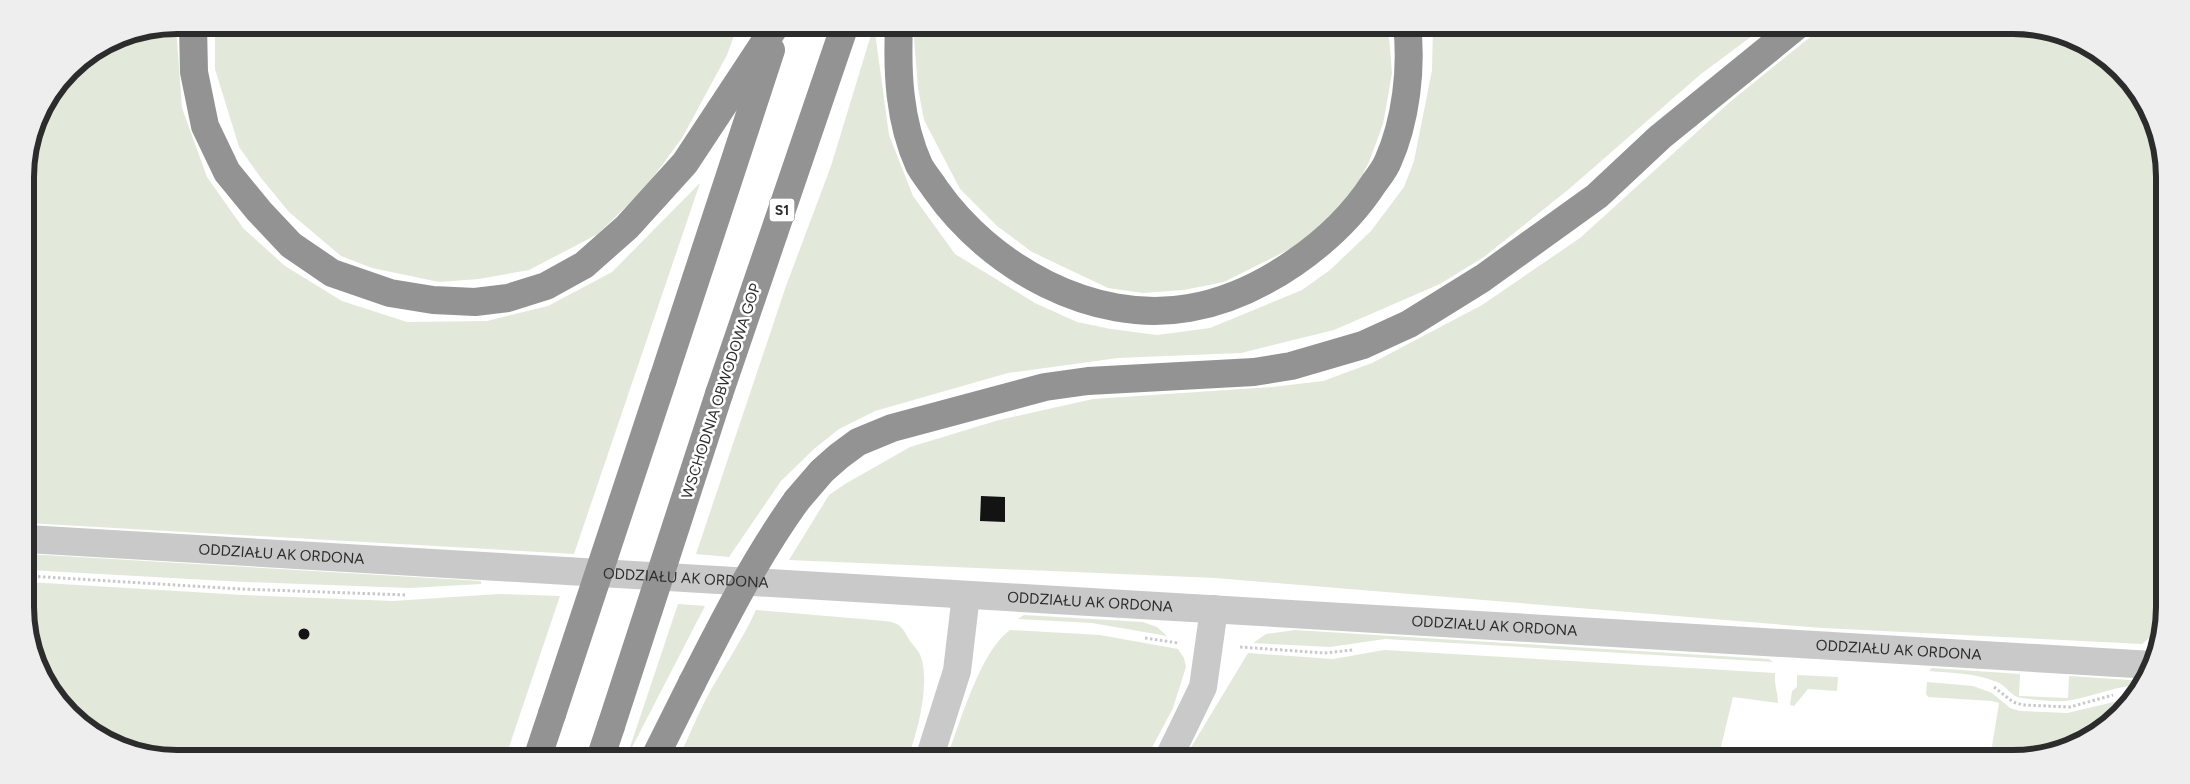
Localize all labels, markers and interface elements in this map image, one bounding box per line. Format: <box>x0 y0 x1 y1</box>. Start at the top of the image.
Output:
road number: S1 <box>770 198 794 222</box>
street label: WSCHODNIA OBWODOWA GOP <box>678 281 764 501</box>
street label: ODDZIAŁU AK ORDONA <box>198 540 365 568</box>
street label: ODDZIAŁU AK ORDONA <box>602 564 769 592</box>
street label: ODDZIAŁU AK ORDONA <box>1007 588 1174 616</box>
street label: ODDZIAŁU AK ORDONA <box>1411 612 1578 640</box>
street label: ODDZIAŁU AK ORDONA <box>1815 636 1982 664</box>

